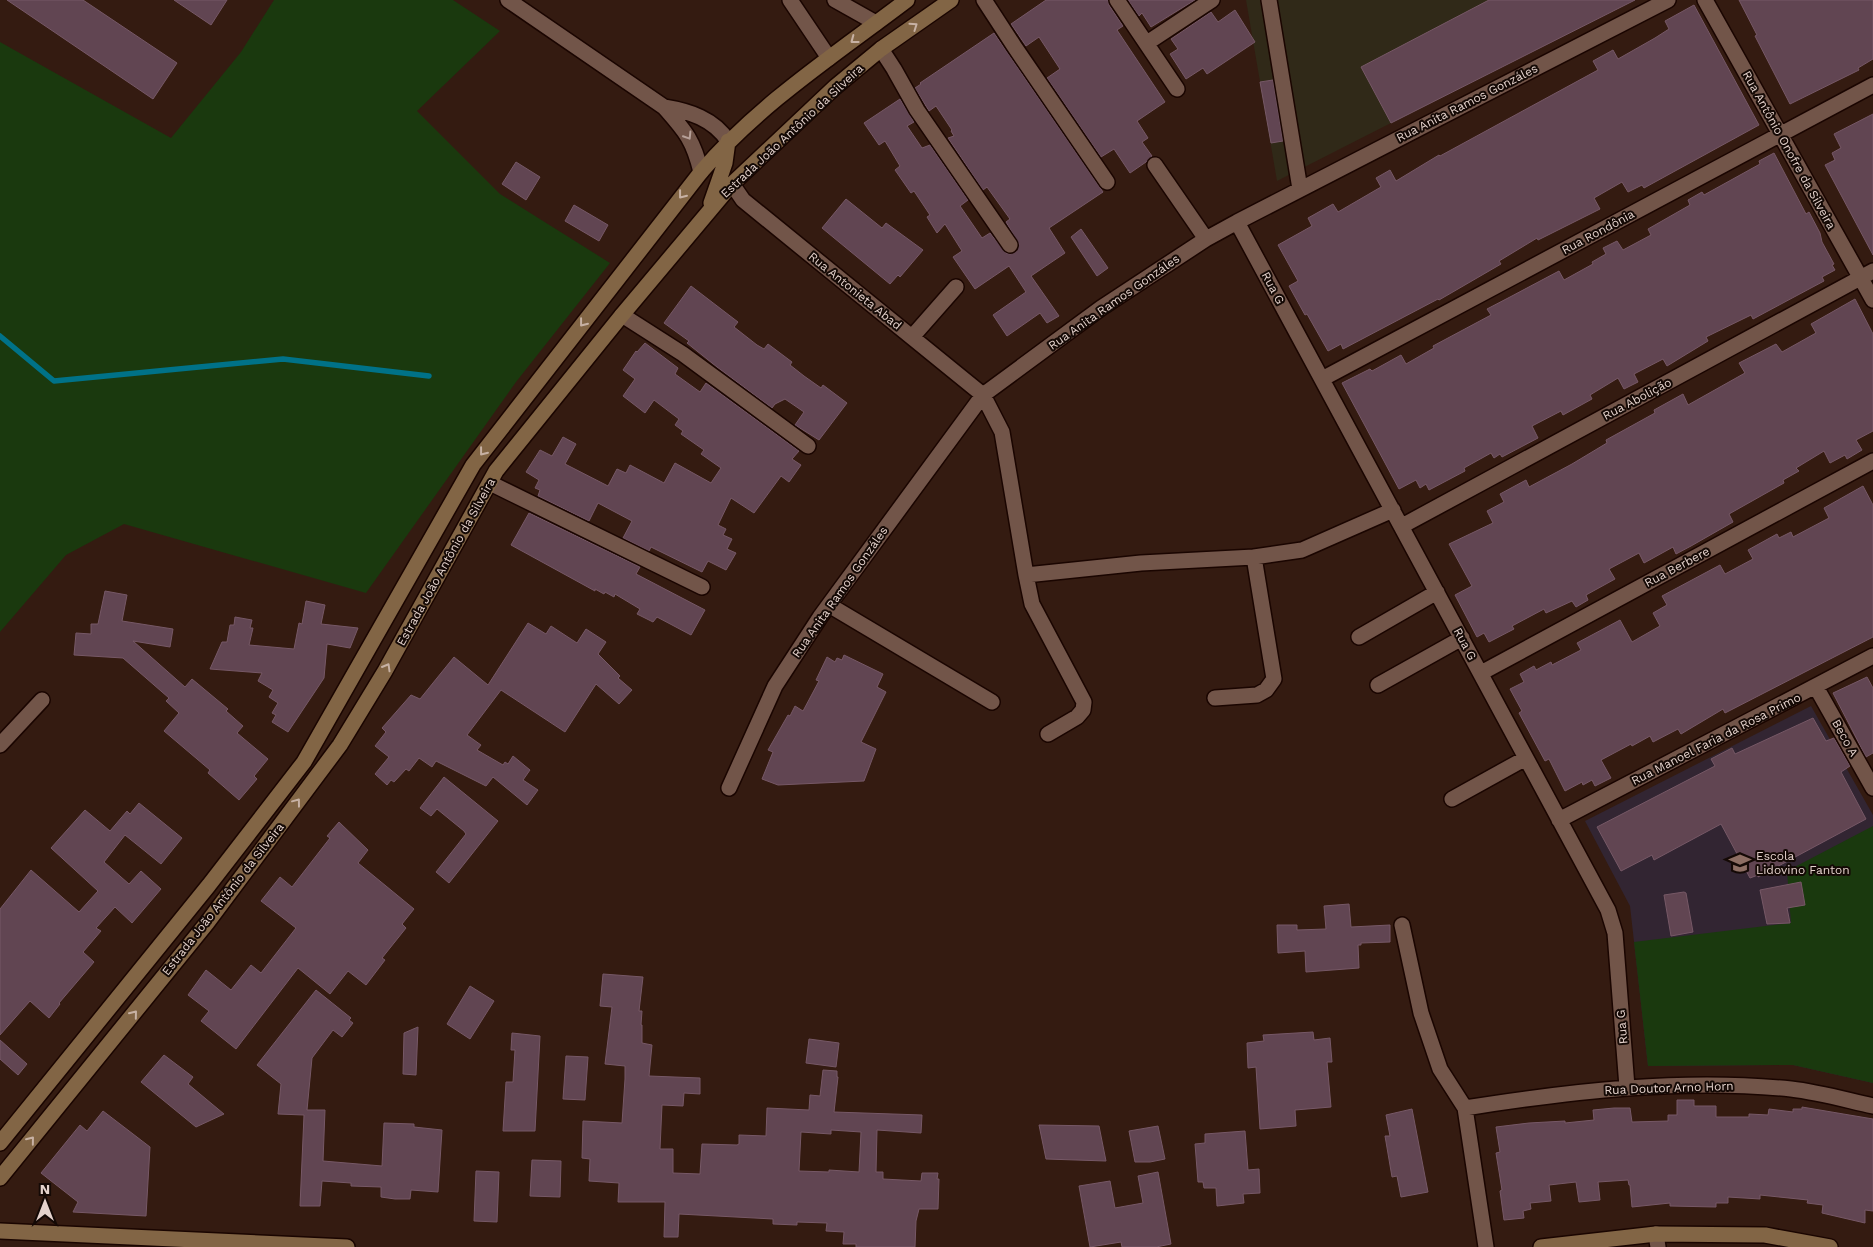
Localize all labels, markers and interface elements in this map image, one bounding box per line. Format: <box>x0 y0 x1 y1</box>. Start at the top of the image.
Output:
one-way arrow <box>908 23 918 32</box>
one-way arrow <box>851 34 860 42</box>
street label: Estrada João Antônio da Silveira <box>718 61 866 201</box>
street label: Rua Anita Ramos Gonzáles <box>1394 61 1540 145</box>
street label: Rua Antônio Onofre da Silveira <box>1740 68 1839 232</box>
one-way arrow <box>682 131 692 140</box>
one-way arrow <box>680 189 688 198</box>
street label: Rua Rondônia <box>1559 207 1637 257</box>
street label: Rua Antonieta Abad <box>806 249 904 333</box>
street label: Rua Anita Ramos Gonzáles <box>1046 251 1182 353</box>
street label: Rua G <box>1259 269 1287 307</box>
one-way arrow <box>579 318 588 327</box>
street label: Rua Abolição <box>1600 375 1674 423</box>
one-way arrow <box>480 446 489 456</box>
street label: Estrada João Antônio da Silveira <box>394 476 498 648</box>
street label: Rua Anita Ramos Gonzáles <box>789 524 891 660</box>
street label: Rua Berbere <box>1642 544 1712 590</box>
street label: Rua G <box>1451 625 1479 663</box>
one-way arrow <box>381 663 391 672</box>
street label: Rua Manoel Faria da Rosa Primo <box>1629 690 1803 788</box>
street label: Beco A <box>1829 717 1861 759</box>
one-way arrow <box>292 799 300 808</box>
street label: Estrada João Antônio da Silveira <box>159 820 287 978</box>
place label: Escola Lidovino Fanton <box>1756 849 1850 877</box>
school or university icon: Escola Lidovino Fanton <box>1727 850 1753 876</box>
street label: Rua G <box>1614 1009 1630 1045</box>
one-way arrow <box>128 1011 136 1020</box>
street label: Rua Doutor Arno Horn <box>1604 1079 1734 1097</box>
one-way arrow <box>25 1137 33 1146</box>
north arrow <box>20 1177 70 1227</box>
text: N <box>40 1181 50 1197</box>

